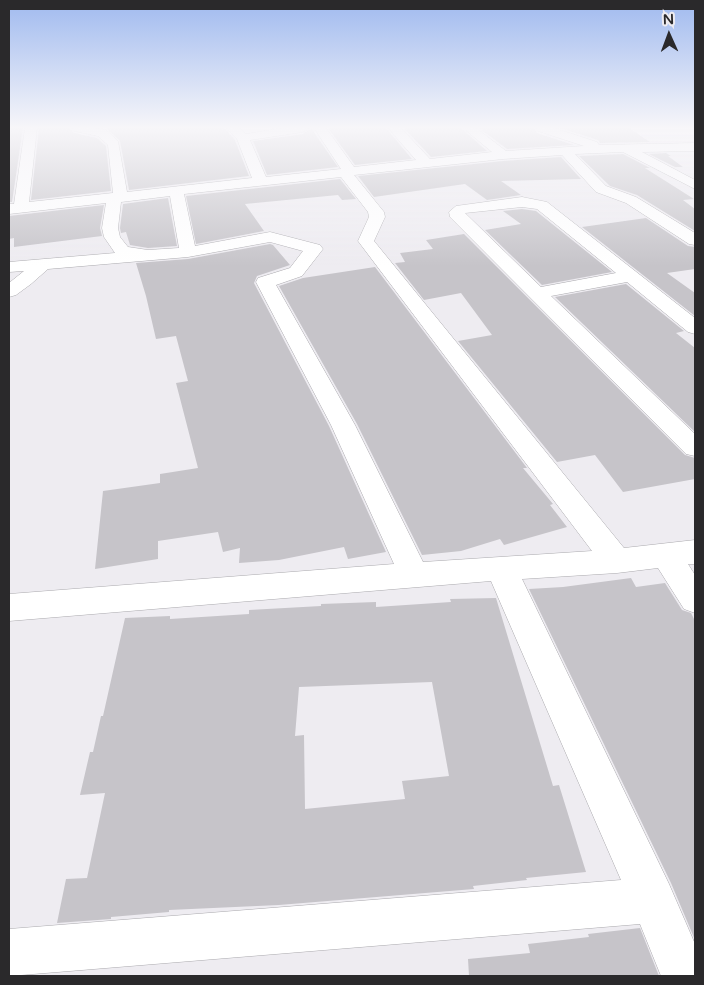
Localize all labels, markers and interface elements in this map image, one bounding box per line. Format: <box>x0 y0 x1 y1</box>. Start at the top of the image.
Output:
north arrow <box>644 10 694 60</box>
text: N <box>663 11 674 28</box>

